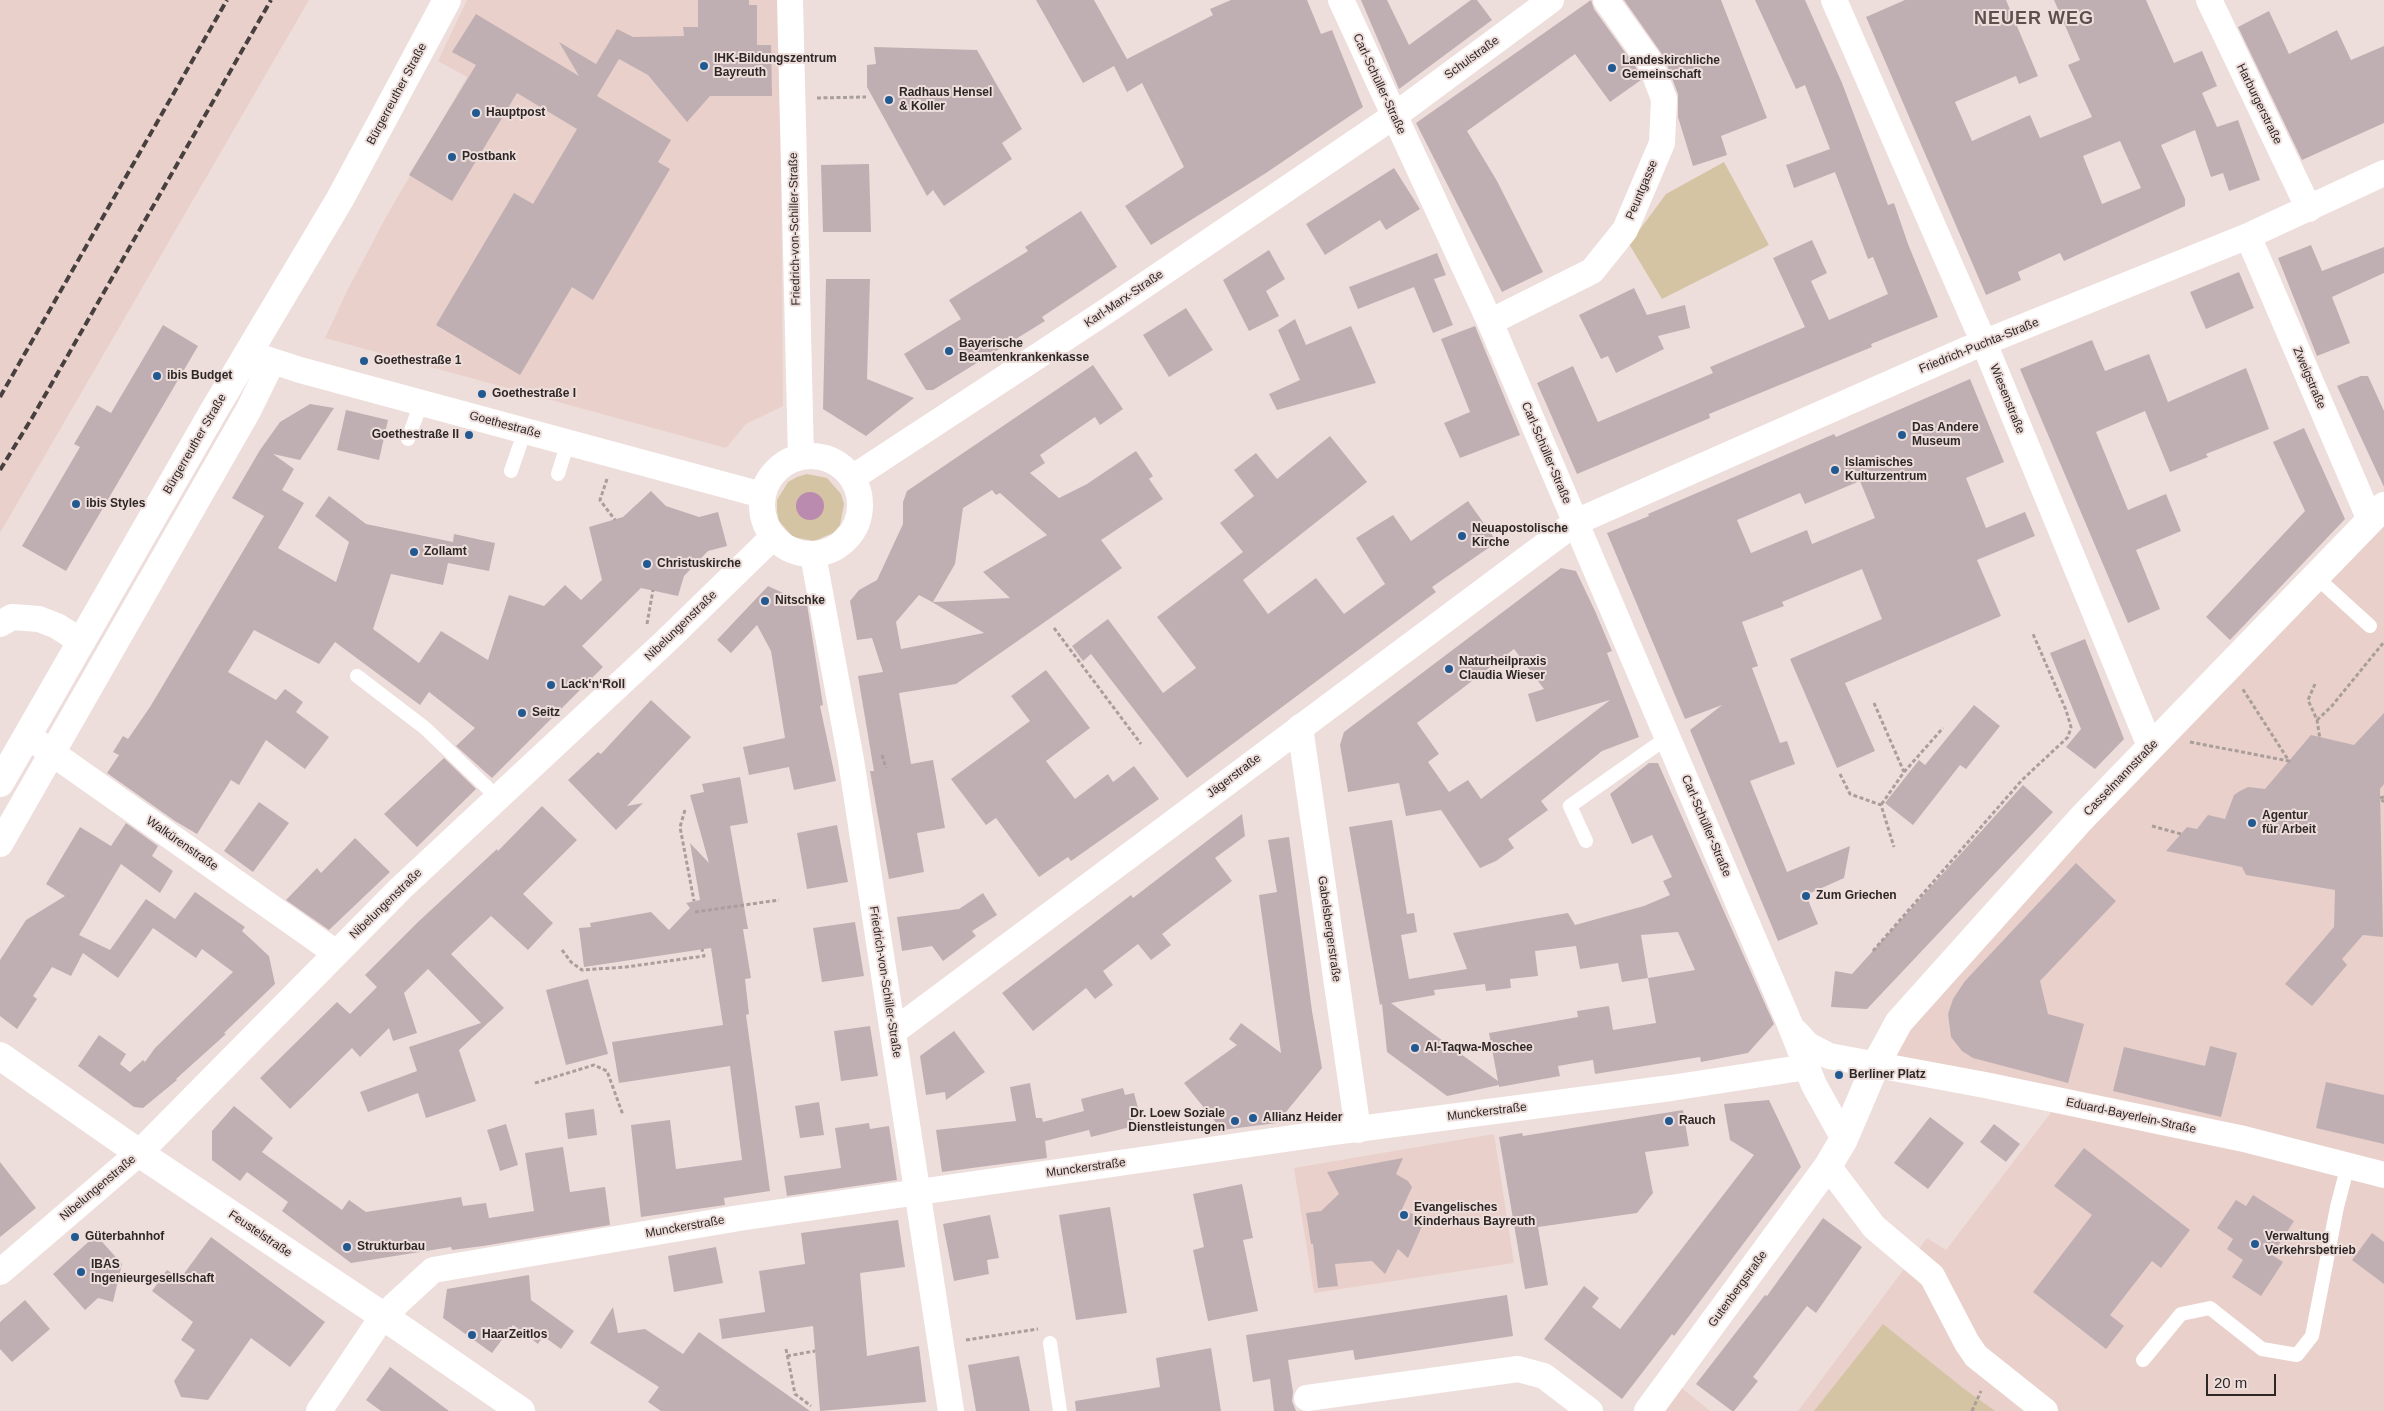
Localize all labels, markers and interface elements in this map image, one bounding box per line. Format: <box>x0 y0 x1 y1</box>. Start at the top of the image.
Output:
district label: NEUER WEG <box>1973 8 2095 30</box>
street label: Carl-Schüller-Straße <box>1349 31 1409 137</box>
street label: Schulstraße <box>1442 33 1502 83</box>
street label: Bürgerreuther Straße <box>364 41 430 147</box>
place label: IHK-Bildungszentrum Bayreuth <box>714 52 837 80</box>
place label: Landeskirchliche Gemeinschaft <box>1622 54 1720 82</box>
marker: IHK-Bildungszentrum Bayreuth <box>698 60 710 72</box>
street label: Harburgerstraße <box>2233 61 2285 147</box>
marker: Landeskirchliche Gemeinschaft <box>1606 62 1618 74</box>
place label: Radhaus Hensel & Koller <box>899 86 992 114</box>
marker: Radhaus Hensel & Koller <box>883 94 895 106</box>
place label: Hauptpost <box>486 106 545 120</box>
marker: Hauptpost <box>470 107 482 119</box>
place label: Postbank <box>462 150 516 164</box>
marker: Postbank <box>446 151 458 163</box>
street label: Friedrich-von-Schiller-Straße <box>786 152 804 306</box>
street label: Peuntgasse <box>1623 158 1661 222</box>
street label: Karl-Marx-Straße <box>1082 267 1166 331</box>
street label: Friedrich-Puchta-Straße <box>1917 315 2041 377</box>
place label: Bayerische Beamtenkrankenkasse <box>959 337 1089 365</box>
marker: Bayerische Beamtenkrankenkasse <box>943 345 955 357</box>
street label: Zweigstraße <box>2289 345 2329 411</box>
place label: Goethestraße 1 <box>374 354 461 368</box>
marker: Goethestraße 1 <box>358 355 370 367</box>
street label: Wiesenstraße <box>1986 362 2028 436</box>
place label: ibis Budget <box>167 369 232 383</box>
marker: ibis Budget <box>151 370 163 382</box>
place label: Goethestraße I <box>492 387 576 401</box>
marker: Goethestraße I <box>476 388 488 400</box>
street label: Bürgerreuther Straße <box>160 391 230 497</box>
street label: Carl-Schüller-Straße <box>1518 400 1574 506</box>
street label: Goethestraße <box>468 409 542 441</box>
place label: Das Andere Museum <box>1912 421 1979 449</box>
place label: Goethestraße II <box>372 428 459 442</box>
marker: Goethestraße II <box>463 429 475 441</box>
marker: Das Andere Museum <box>1896 429 1908 441</box>
place label: Islamisches Kulturzentrum <box>1845 456 1927 484</box>
marker: Islamisches Kulturzentrum <box>1829 464 1841 476</box>
place label: ibis Styles <box>86 497 145 511</box>
marker: ibis Styles <box>70 498 82 510</box>
place label: Neuapostolische Kirche <box>1472 522 1568 550</box>
marker: Neuapostolische Kirche <box>1456 530 1468 542</box>
place label: Zollamt <box>424 545 467 559</box>
marker: Zollamt <box>408 546 420 558</box>
place label: Christuskirche <box>657 557 741 571</box>
marker: Christuskirche <box>641 558 653 570</box>
street label: Nibelungenstraße <box>642 588 720 664</box>
place label: Nitschke <box>775 594 825 608</box>
marker: Nitschke <box>759 595 771 607</box>
place label: Naturheilpraxis Claudia Wieser <box>1459 655 1546 683</box>
marker: Naturheilpraxis Claudia Wieser <box>1443 663 1455 675</box>
place label: Lack‘n‘Roll <box>561 678 625 692</box>
marker: Lack‘n‘Roll <box>545 679 557 691</box>
place label: Seitz <box>532 706 560 720</box>
marker: Seitz <box>516 707 528 719</box>
street label: Casselmannstraße <box>2081 737 2161 819</box>
street label: Jägerstraße <box>1204 751 1264 801</box>
street label: Carl-Schüller-Straße <box>1678 773 1734 879</box>
place label: Agentur für Arbeit <box>2262 809 2316 837</box>
street label: Walkürenstraße <box>143 814 221 874</box>
marker: Agentur für Arbeit <box>2246 817 2258 829</box>
street label: Nibelungenstraße <box>347 866 425 942</box>
street label: Gabelsbergerstraße <box>1314 875 1344 983</box>
place label: Zum Griechen <box>1816 889 1897 903</box>
marker: Zum Griechen <box>1800 890 1812 902</box>
street label: Friedrich-von-Schiller-Straße <box>866 905 904 1059</box>
place label: Al-Taqwa-Moschee <box>1425 1041 1533 1055</box>
marker: Al-Taqwa-Moschee <box>1409 1042 1421 1054</box>
place label: Berliner Platz <box>1849 1068 1926 1082</box>
marker: Berliner Platz <box>1833 1069 1845 1081</box>
street label: Eduard-Bayerlein-Straße <box>2065 1095 2197 1137</box>
street label: Munckerstraße <box>1446 1100 1528 1124</box>
place label: Dr. Loew Soziale Dienstleistungen <box>1128 1107 1225 1135</box>
place label: Allianz Heider <box>1263 1111 1342 1125</box>
marker: Allianz Heider <box>1247 1112 1259 1124</box>
place label: Rauch <box>1679 1114 1716 1128</box>
marker: Dr. Loew Soziale Dienstleistungen <box>1229 1115 1241 1127</box>
marker: Rauch <box>1663 1115 1675 1127</box>
street label: Nibelungenstraße <box>57 1152 139 1224</box>
street label: Munckerstraße <box>1045 1155 1127 1181</box>
place label: Evangelisches Kinderhaus Bayreuth <box>1414 1201 1535 1229</box>
street label: Feustelstraße <box>226 1208 294 1260</box>
marker: Evangelisches Kinderhaus Bayreuth <box>1398 1209 1410 1221</box>
street label: Munckerstraße <box>644 1213 726 1241</box>
place label: Güterbahnhof <box>85 1230 164 1244</box>
place label: Verwaltung Verkehrsbetrieb <box>2265 1230 2356 1258</box>
marker: Güterbahnhof <box>69 1231 81 1243</box>
marker: Verwaltung Verkehrsbetrieb <box>2249 1238 2261 1250</box>
place label: Strukturbau <box>357 1240 425 1254</box>
marker: Strukturbau <box>341 1241 353 1253</box>
street label: Gutenbergstraße <box>1706 1248 1770 1330</box>
place label: IBAS Ingenieurgesellschaft <box>91 1258 214 1286</box>
marker: IBAS Ingenieurgesellschaft <box>75 1266 87 1278</box>
place label: HaarZeitlos <box>482 1328 547 1342</box>
marker: HaarZeitlos <box>466 1329 478 1341</box>
scale bar <box>2209 1364 2279 1396</box>
text: 20 m <box>2214 1374 2247 1391</box>

